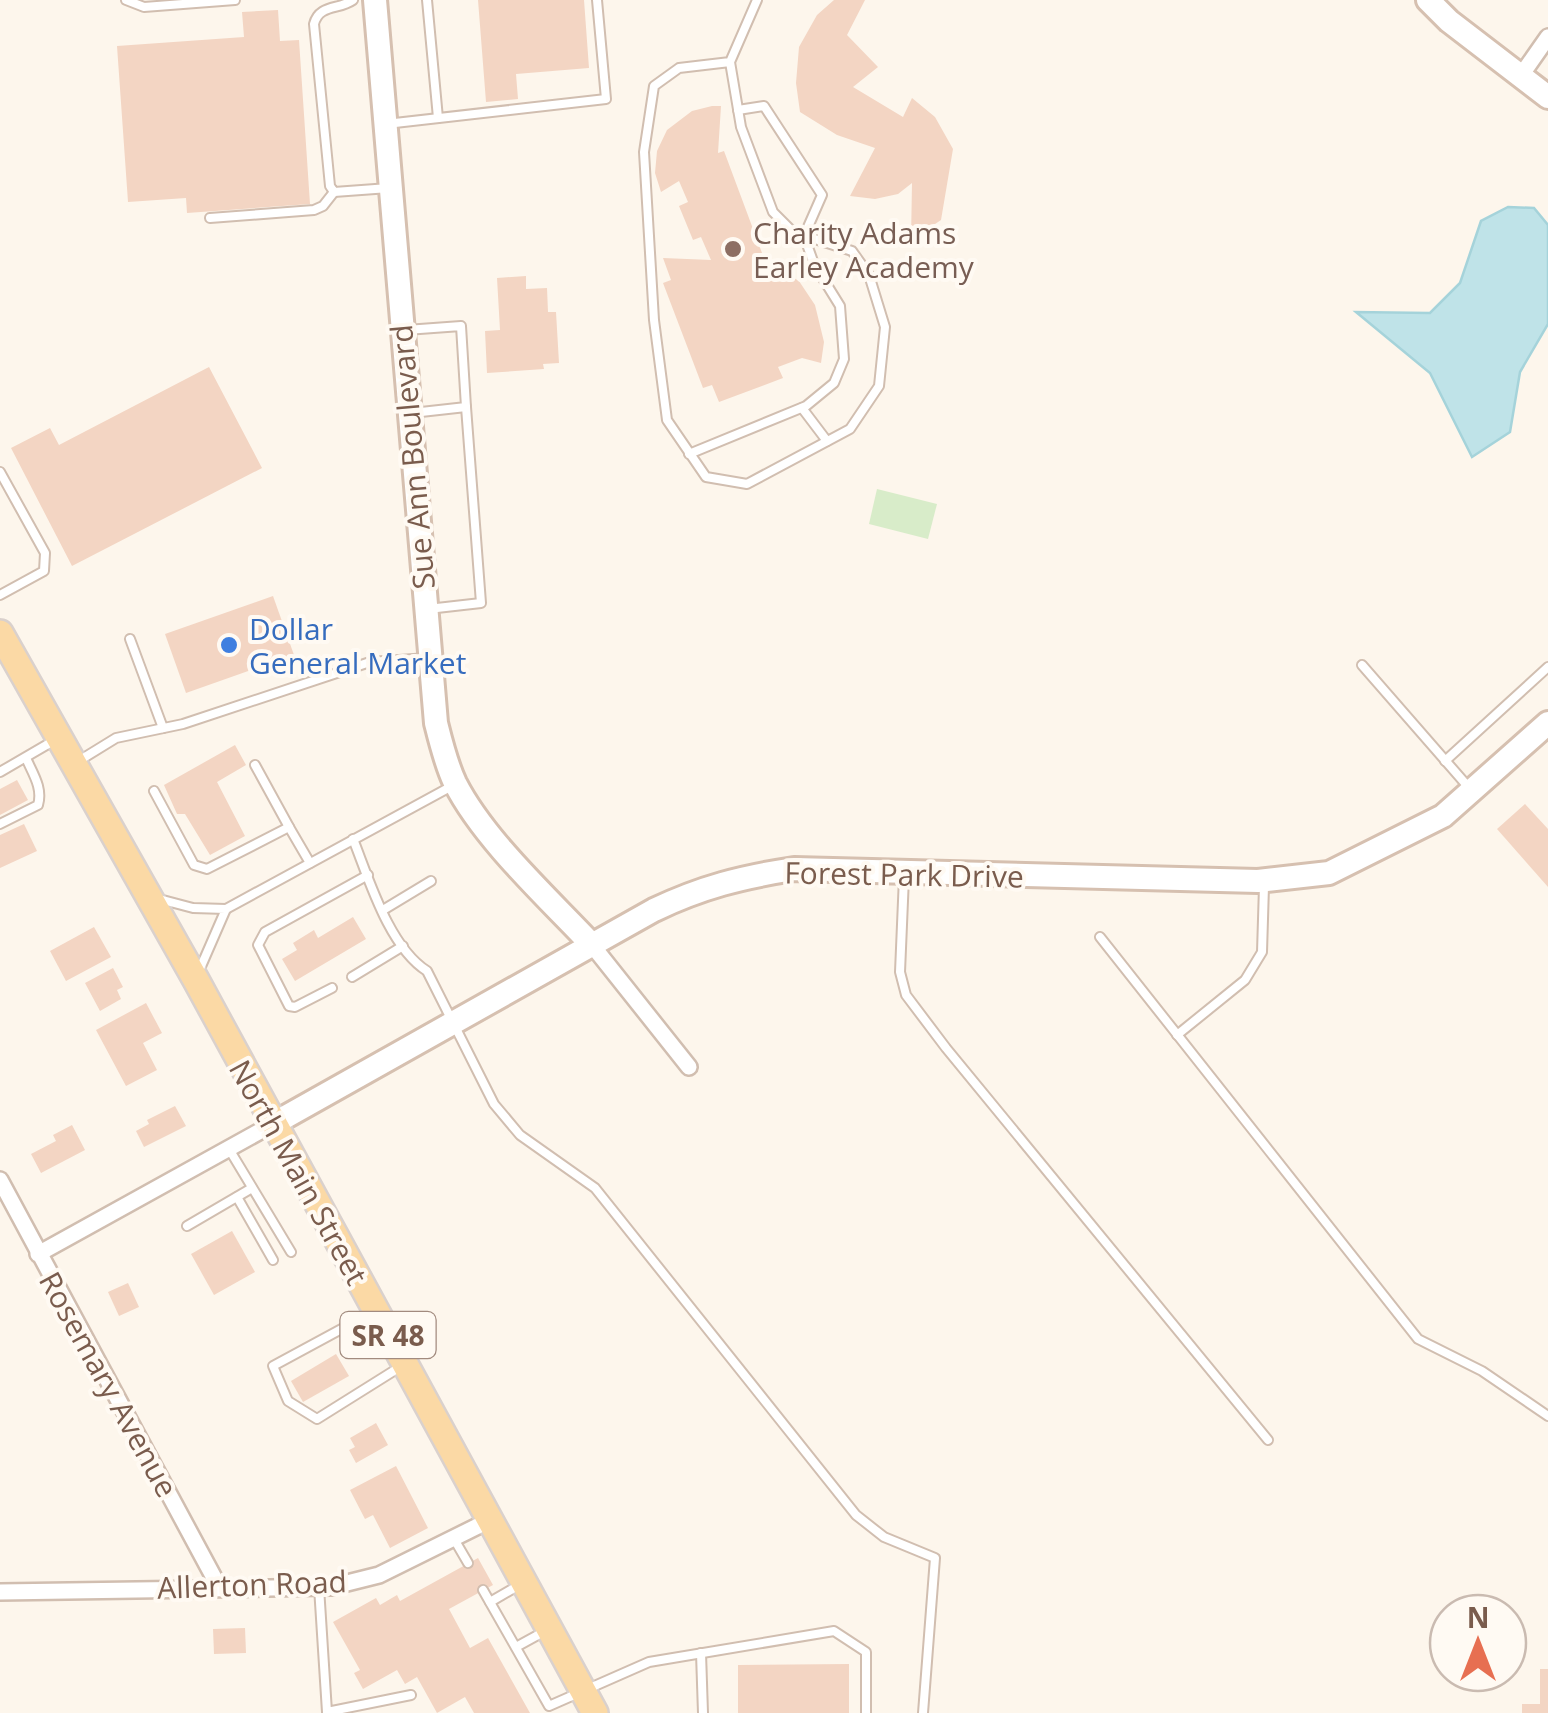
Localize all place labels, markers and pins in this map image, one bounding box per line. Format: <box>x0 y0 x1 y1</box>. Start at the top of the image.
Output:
place label: Charity Adams Earley Academy <box>753 212 975 287</box>
marker: Charity Adams Earley Academy <box>722 238 744 260</box>
place label: Dollar General Market <box>249 608 466 683</box>
marker: Dollar General Market <box>218 634 240 656</box>

